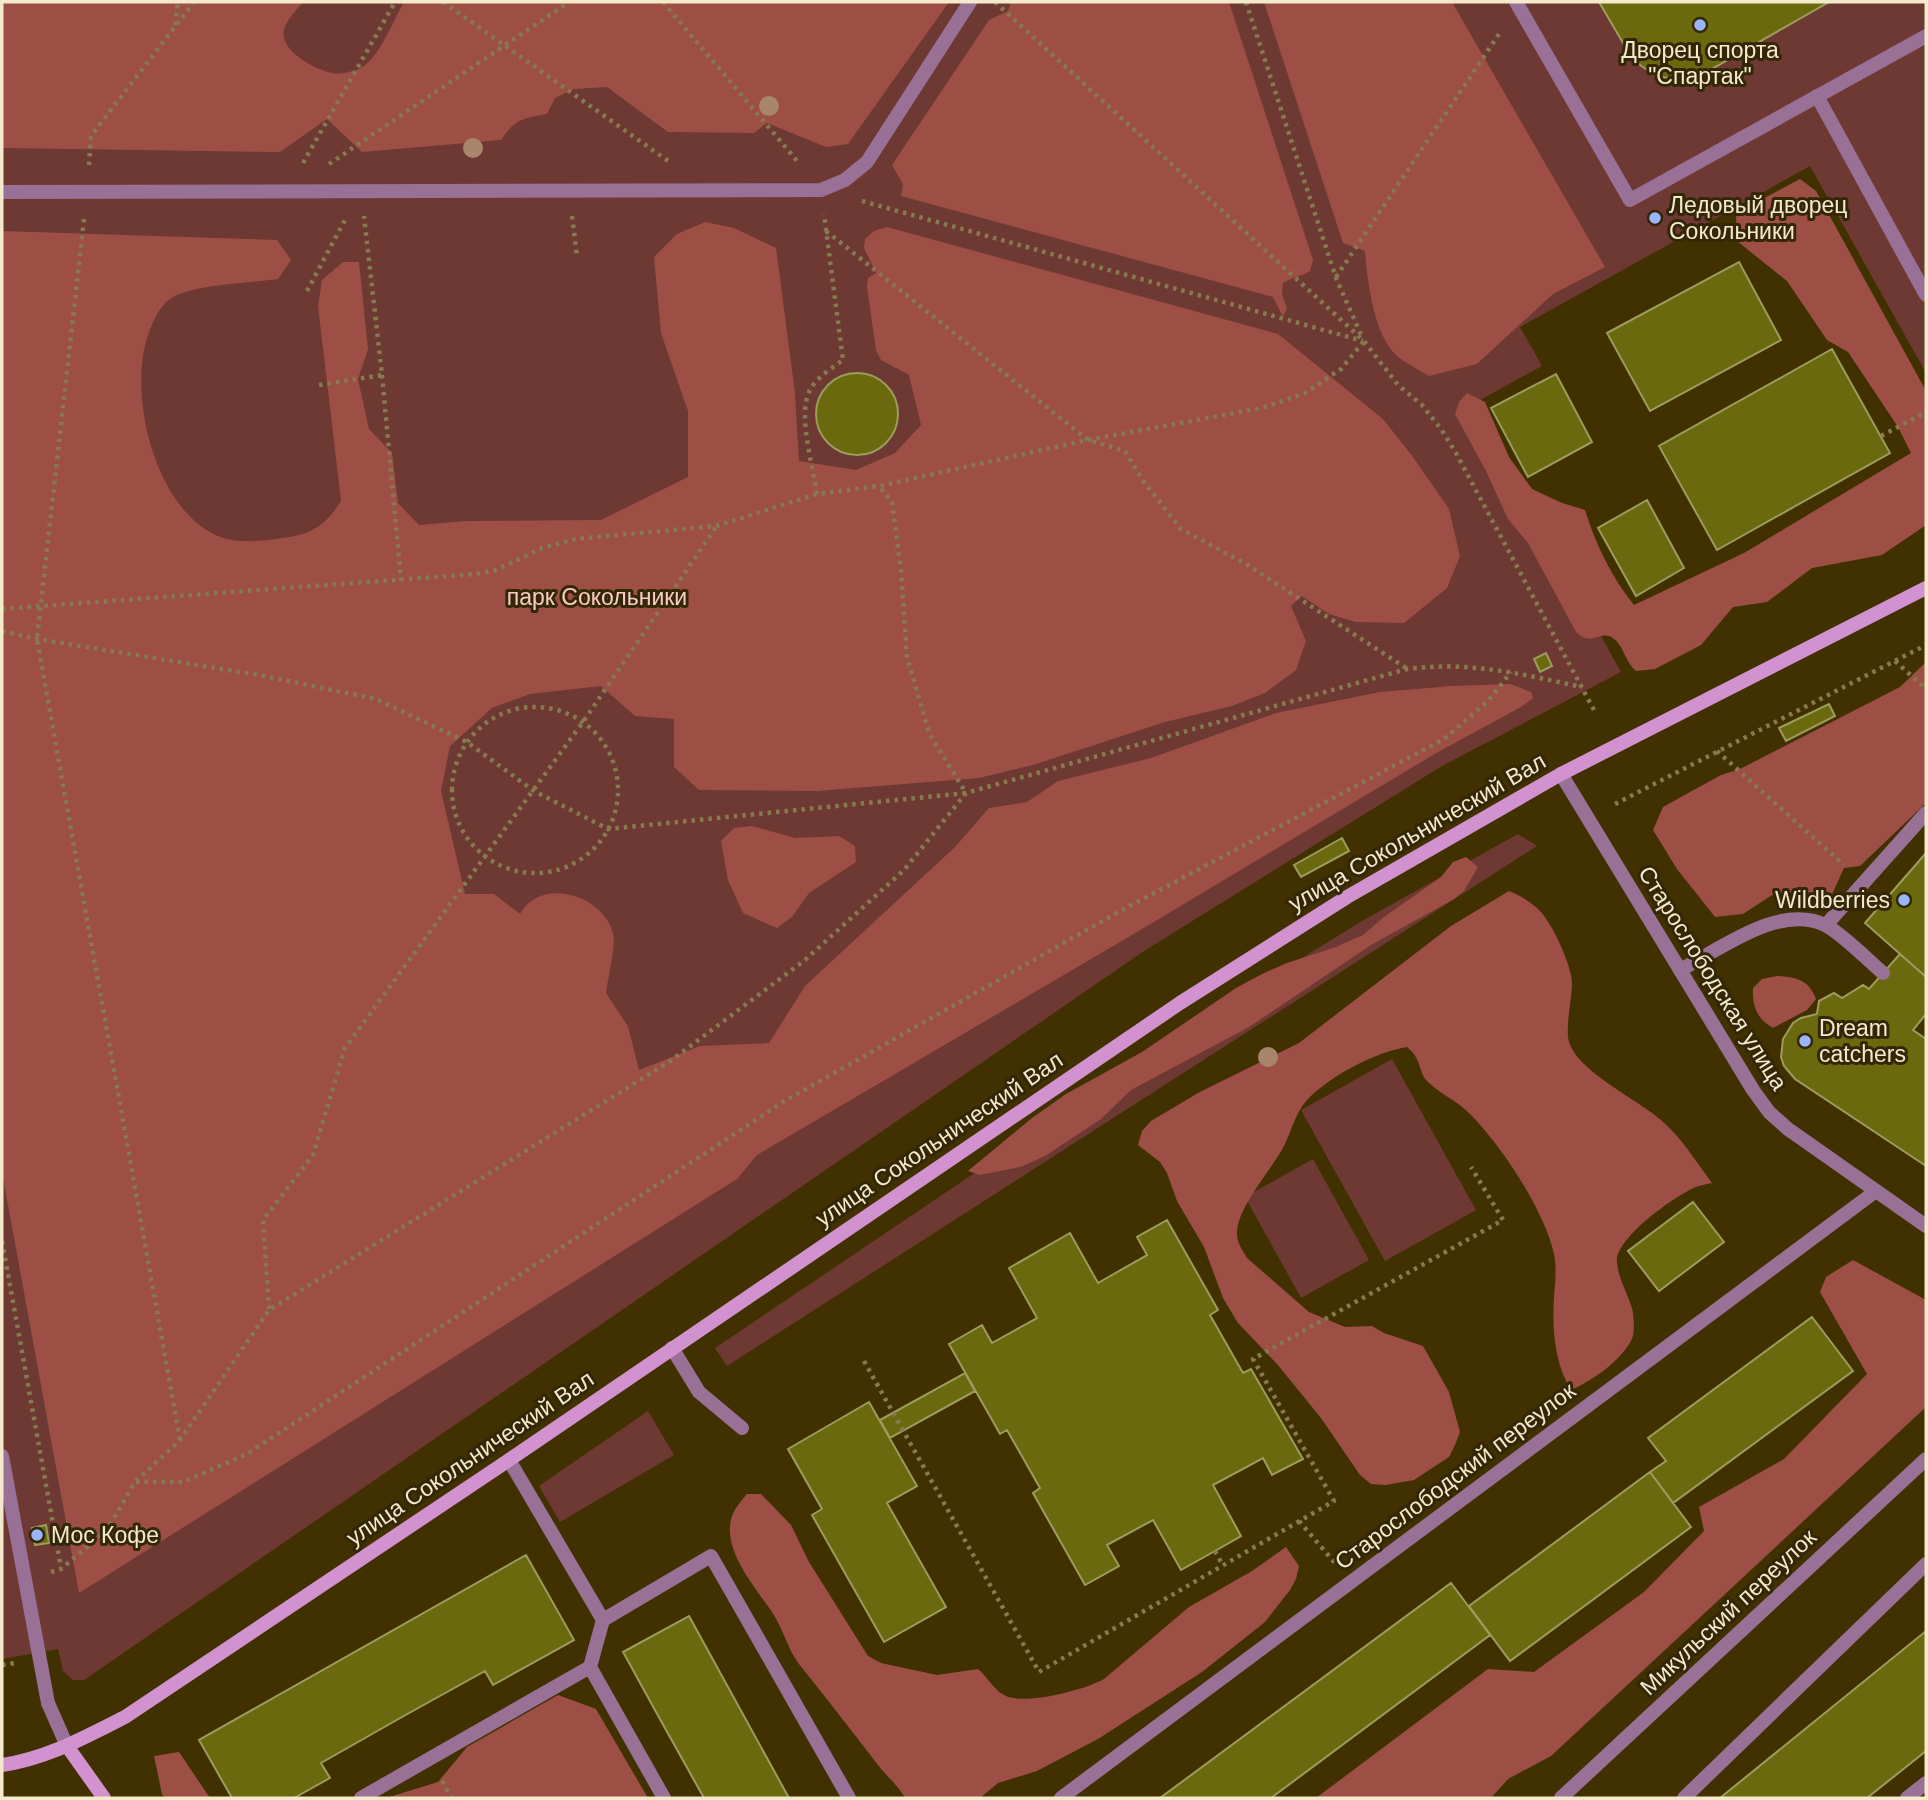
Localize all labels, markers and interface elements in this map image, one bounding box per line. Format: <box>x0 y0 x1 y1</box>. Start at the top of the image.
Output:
marker: Дворец спорта "Спартак" <box>1692 17 1708 33</box>
place label: Дворец спорта "Спартак" <box>1621 37 1779 89</box>
place label: Ледовый дворец Сокольники <box>1669 192 1848 244</box>
marker: Ледовый дворец Сокольники <box>1647 210 1663 226</box>
park label: парк Сокольники <box>507 584 687 610</box>
street label: улица Сокольнический Вал <box>1284 748 1550 916</box>
street label: Старослободская улица <box>1633 861 1793 1095</box>
place label: Wildberries <box>1775 887 1890 913</box>
marker: Wildberries <box>1896 892 1912 908</box>
place label: Dream catchers <box>1819 1015 1906 1067</box>
marker: Dream catchers <box>1797 1033 1813 1049</box>
street label: улица Сокольнический Вал <box>810 1046 1068 1232</box>
street label: улица Сокольнический Вал <box>341 1365 599 1551</box>
street label: Старослободский переулок <box>1330 1377 1581 1575</box>
place label: Мос Кофе <box>51 1522 159 1548</box>
street label: Микульский переулок <box>1635 1523 1822 1700</box>
marker: Мос Кофе <box>29 1527 45 1543</box>

